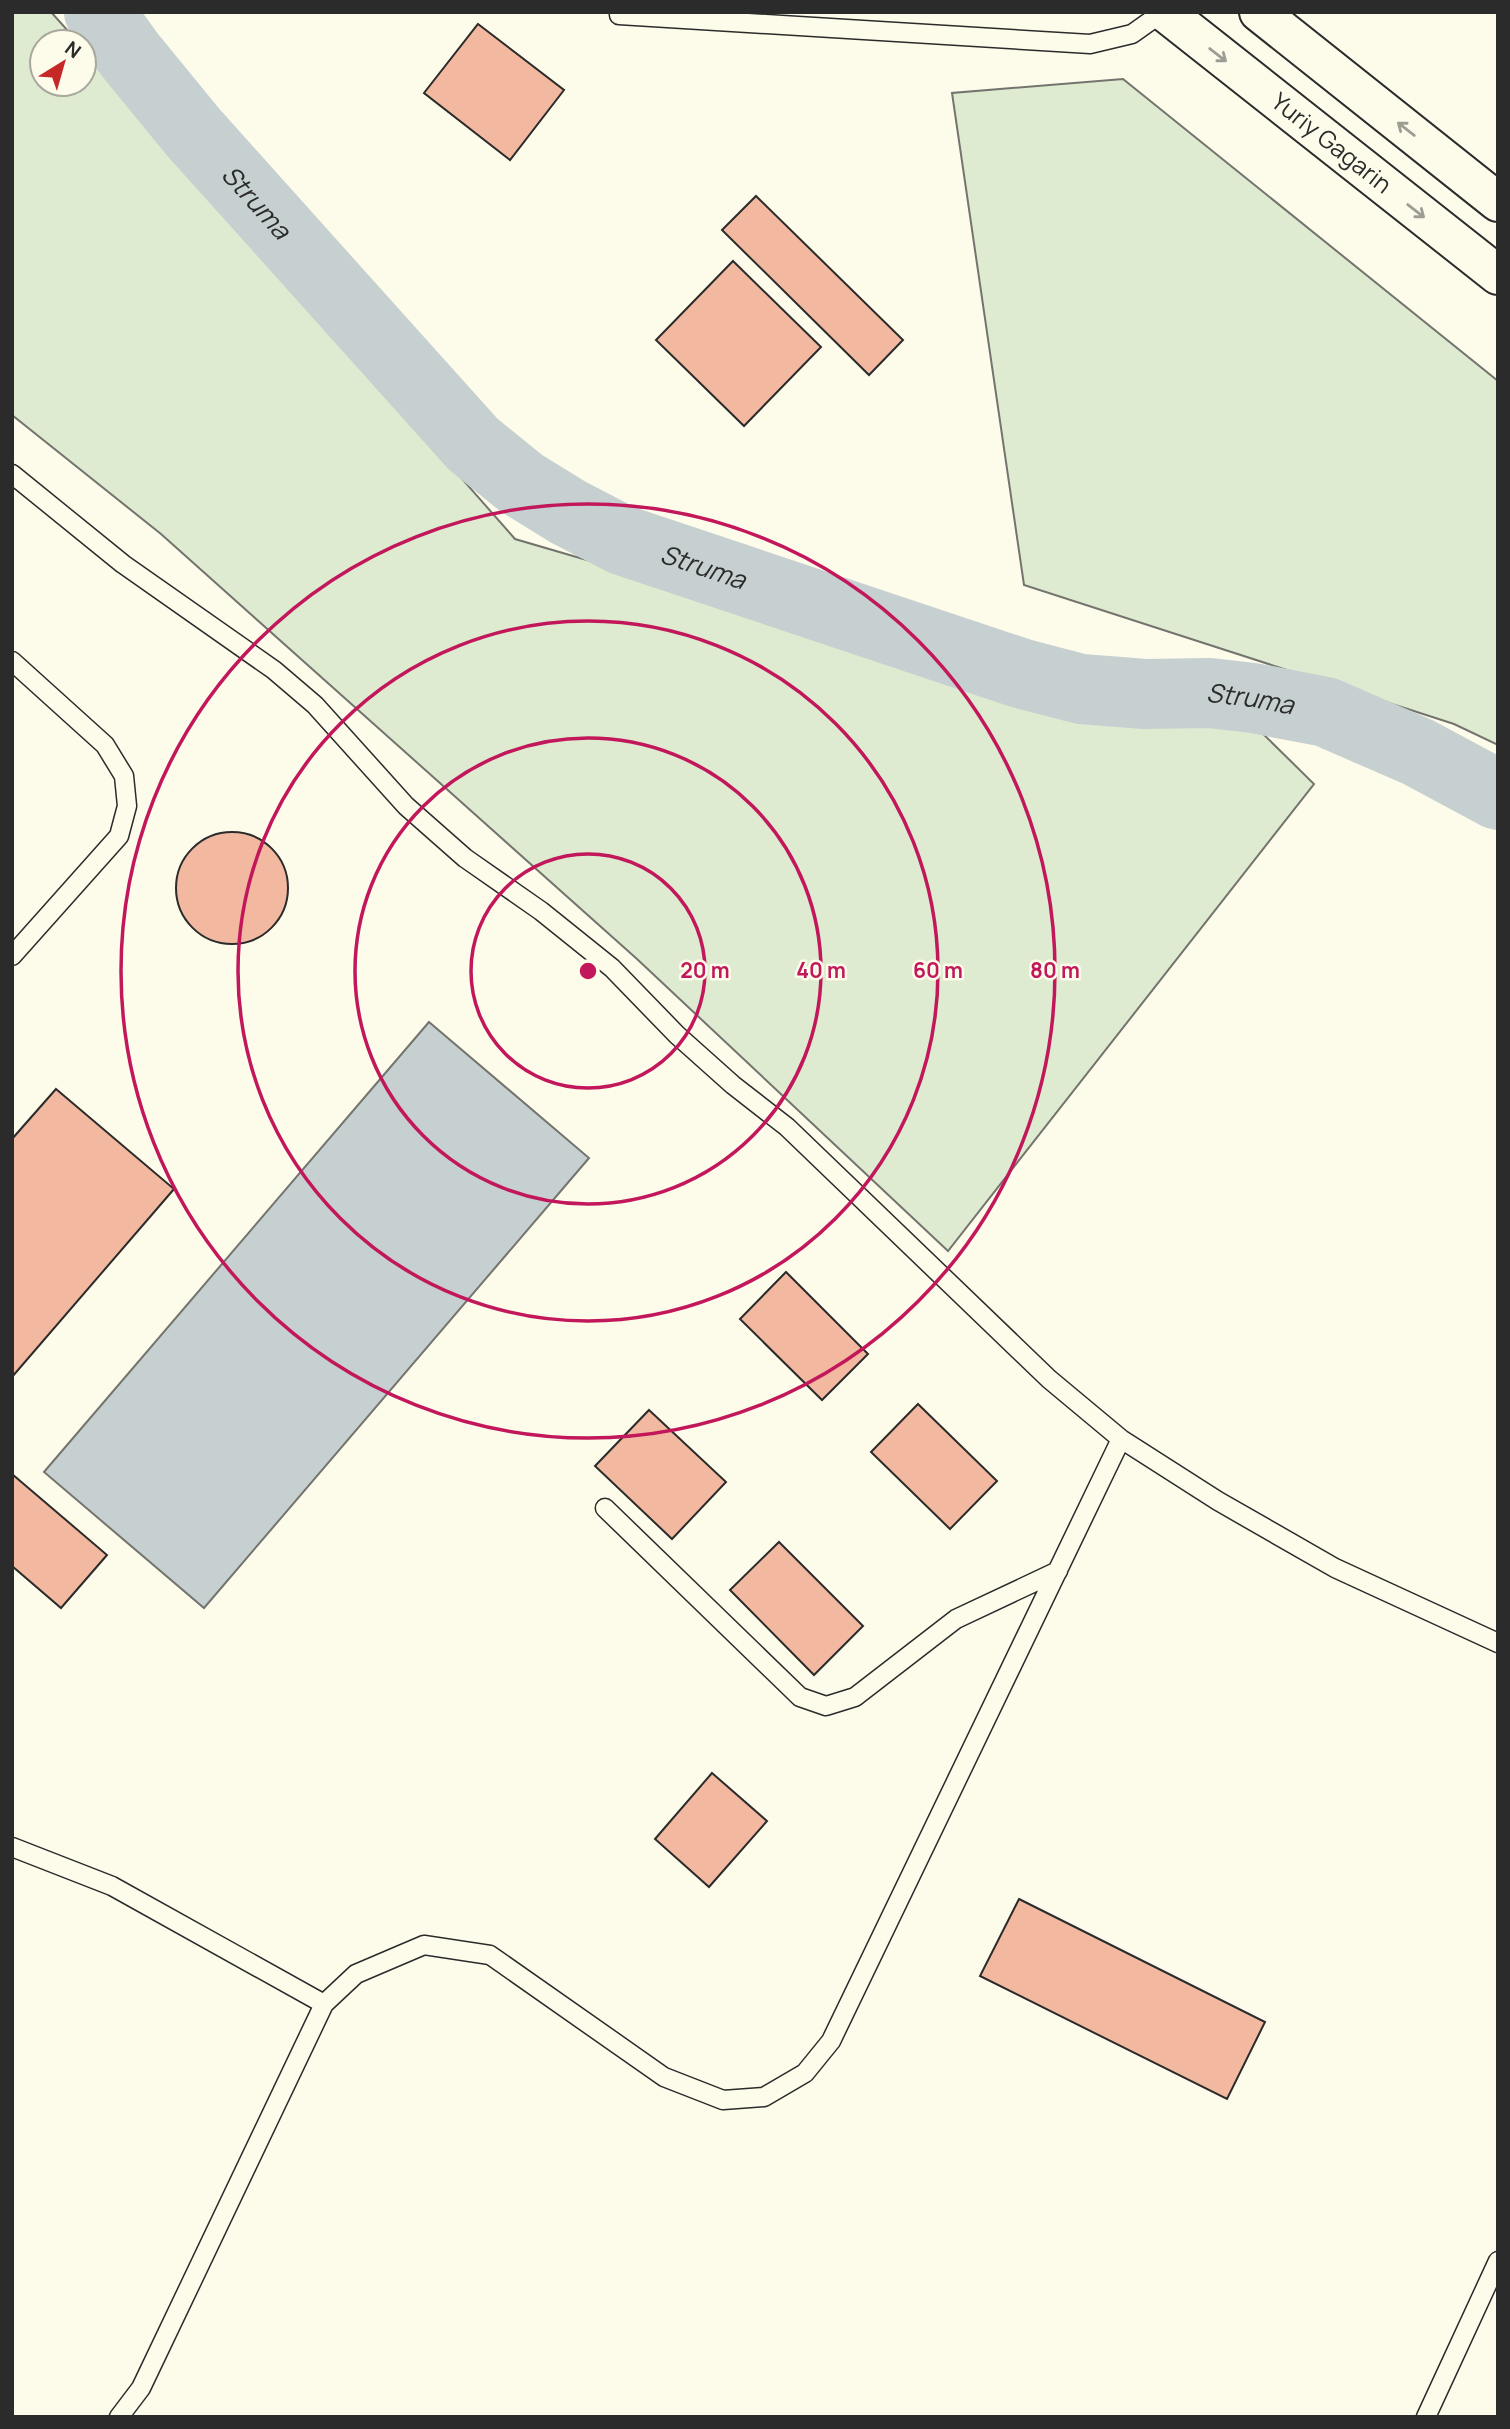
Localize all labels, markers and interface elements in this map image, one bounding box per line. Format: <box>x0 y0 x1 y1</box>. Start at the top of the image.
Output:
north arrow <box>28 28 98 98</box>
text: N <box>60 35 87 64</box>
one-way arrow <box>1209 47 1227 62</box>
street label: Yuriy Gagarin <box>1265 84 1399 200</box>
one-way arrow <box>1397 121 1416 136</box>
water label: Struma <box>214 157 301 248</box>
one-way arrow <box>1406 203 1425 218</box>
water label: Struma <box>656 535 752 598</box>
water label: Struma <box>1205 674 1298 723</box>
text: 20 m <box>680 956 730 984</box>
text: 40 m <box>796 956 846 984</box>
text: 60 m <box>913 956 963 984</box>
text: 80 m <box>1030 956 1080 984</box>
centre of rings <box>576 959 600 983</box>

